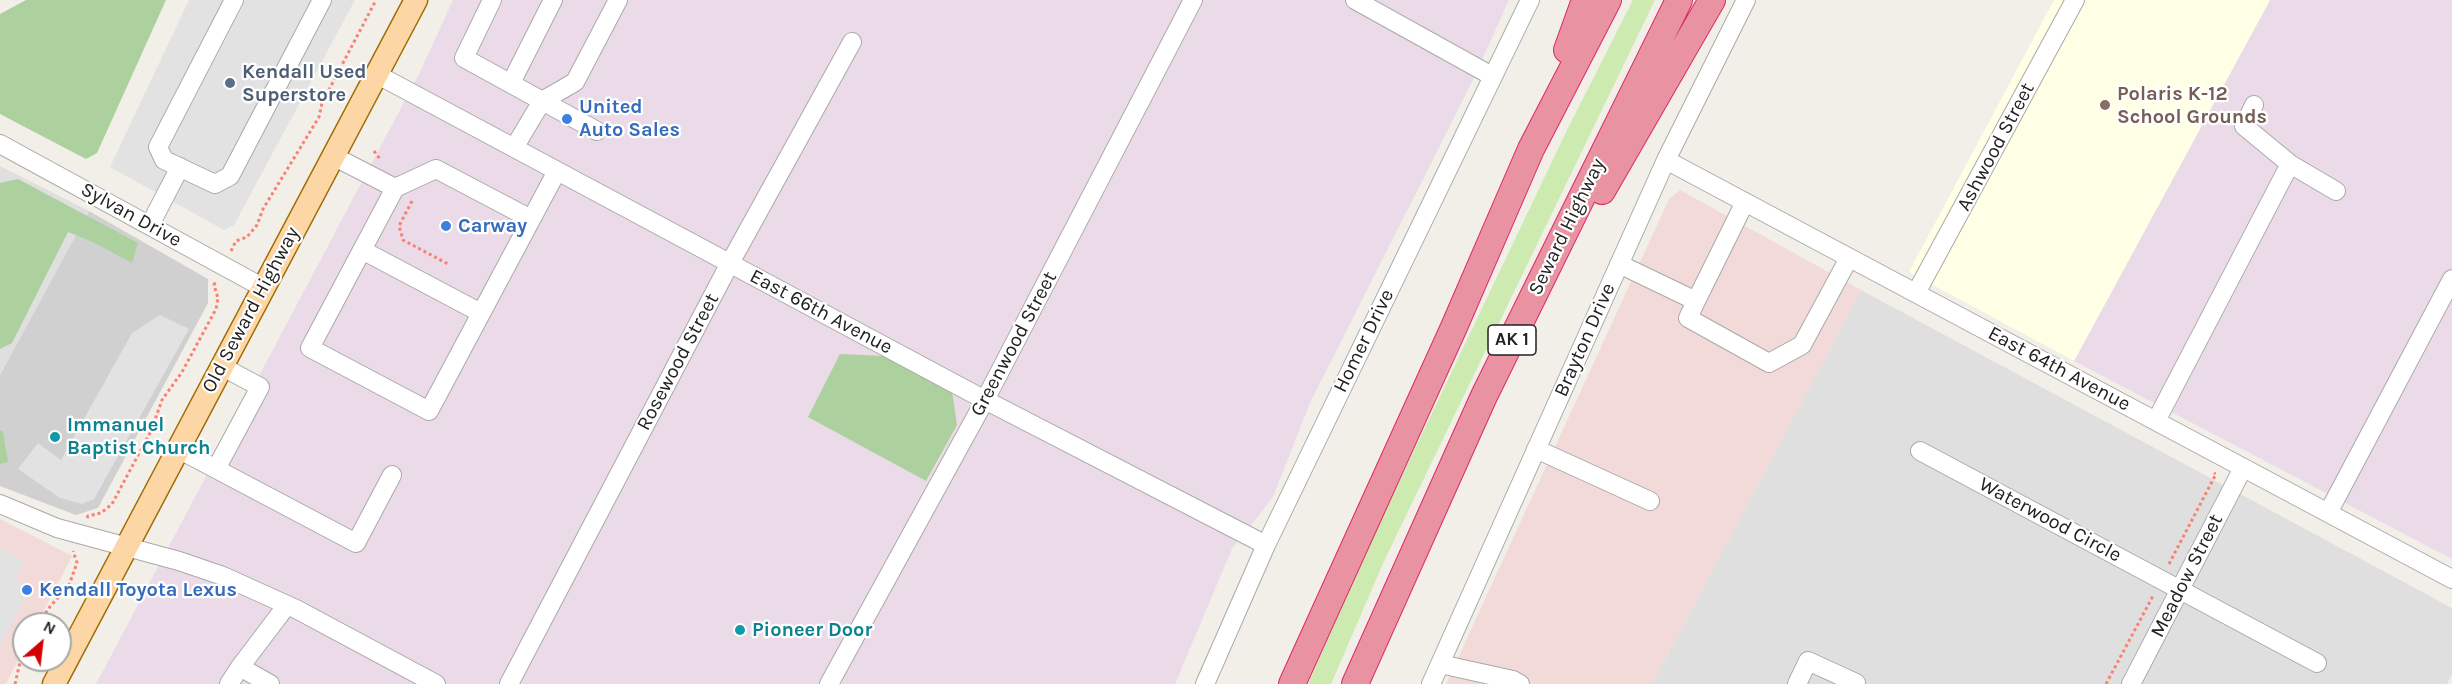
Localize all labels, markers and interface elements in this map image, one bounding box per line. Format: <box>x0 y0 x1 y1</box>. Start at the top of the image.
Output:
place label: Kendall Used Superstore <box>242 60 367 107</box>
marker: Kendall Used Superstore <box>223 76 237 90</box>
street label: Ashwood Street <box>1952 79 2040 215</box>
place label: Polaris K-12 School Grounds <box>2117 82 2267 129</box>
place label: United Auto Sales <box>579 95 680 142</box>
marker: Polaris K-12 School Grounds <box>2098 98 2112 112</box>
marker: United Auto Sales <box>560 112 574 126</box>
street label: Seward Highway <box>1524 155 1610 299</box>
street label: Sylvan Drive <box>76 177 186 253</box>
place label: Carway <box>458 214 527 238</box>
marker: Carway <box>439 219 453 233</box>
street label: Old Seward Highway <box>197 223 305 397</box>
street label: East 66th Avenue <box>746 264 896 360</box>
street label: Greenwood Street <box>966 267 1062 421</box>
street label: Brayton Drive <box>1549 279 1621 401</box>
street label: Homer Drive <box>1329 285 1399 397</box>
street label: Rosewood Street <box>632 289 724 435</box>
street label: East 64th Avenue <box>1984 321 2134 417</box>
road number: AK 1 <box>1488 325 1536 355</box>
place label: Immanuel Baptist Church <box>67 413 210 460</box>
marker: Immanuel Baptist Church <box>48 430 62 444</box>
street label: Waterwood Circle <box>1975 472 2125 568</box>
street label: Meadow Street <box>2146 510 2228 642</box>
place label: Kendall Toyota Lexus <box>39 578 237 602</box>
marker: Kendall Toyota Lexus <box>20 583 34 597</box>
north arrow <box>12 612 72 672</box>
text: N <box>40 616 59 639</box>
place label: Pioneer Door <box>752 618 872 642</box>
marker: Pioneer Door <box>733 623 747 637</box>

